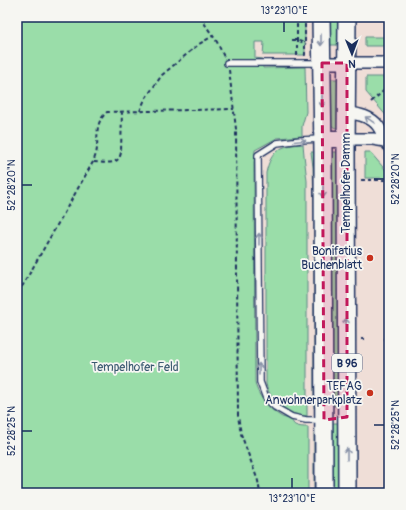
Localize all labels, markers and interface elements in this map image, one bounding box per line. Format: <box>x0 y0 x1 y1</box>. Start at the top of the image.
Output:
text: 13°23'10"E <box>261 5 307 17</box>
one-way arrow <box>317 33 325 46</box>
north arrow <box>332 34 372 74</box>
text: N <box>348 57 356 70</box>
one-way arrow <box>318 94 326 107</box>
one-way arrow <box>365 116 376 124</box>
street label: Tempelhofer Damm <box>339 133 354 233</box>
one-way arrow <box>293 137 306 144</box>
text: 52°28'20"N <box>390 153 402 205</box>
text: 52°28'20"N <box>6 159 18 211</box>
one-way arrow <box>319 185 327 198</box>
one-way arrow <box>255 233 263 246</box>
place label: Bonifatius Buchenblatt <box>301 244 363 273</box>
marker: Bonifatius Buchenblatt <box>365 253 375 263</box>
one-way arrow <box>342 318 350 331</box>
road number: B 96 <box>332 354 362 372</box>
park label: Tempelhofer Feld <box>91 360 179 375</box>
one-way arrow <box>255 363 263 376</box>
place label: TEFAG Anwohnerparkplatz <box>265 379 362 408</box>
marker: TEFAG Anwohnerparkplatz <box>365 388 375 398</box>
text: 52°28'25"N <box>390 400 402 450</box>
text: 52°28'25"N <box>6 406 18 456</box>
one-way arrow <box>343 448 351 461</box>
text: 13°23'10"E <box>269 493 315 505</box>

